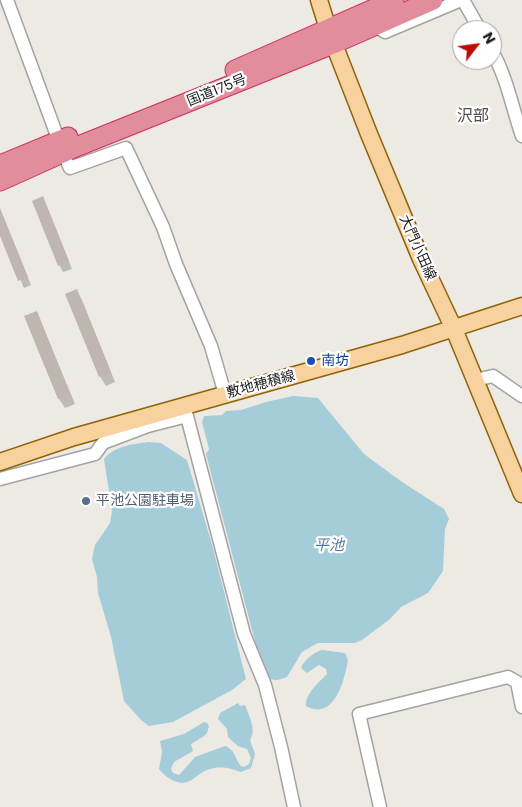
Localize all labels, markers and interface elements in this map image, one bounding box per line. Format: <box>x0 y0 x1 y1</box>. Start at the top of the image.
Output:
north arrow <box>452 20 502 70</box>
text: N <box>478 28 500 48</box>
street label: 国道175号 <box>185 71 249 111</box>
district label: 沢部 <box>457 107 489 127</box>
street label: 大門小田線 <box>395 213 439 283</box>
place label: 南坊 <box>321 353 349 369</box>
marker: 南坊 <box>305 355 317 367</box>
street label: 敷地穂積線 <box>225 368 297 402</box>
place label: 平池公園駐車場 <box>96 493 194 509</box>
marker: 平池公園駐車場 <box>80 495 92 507</box>
water label: 平池 <box>314 537 344 555</box>

